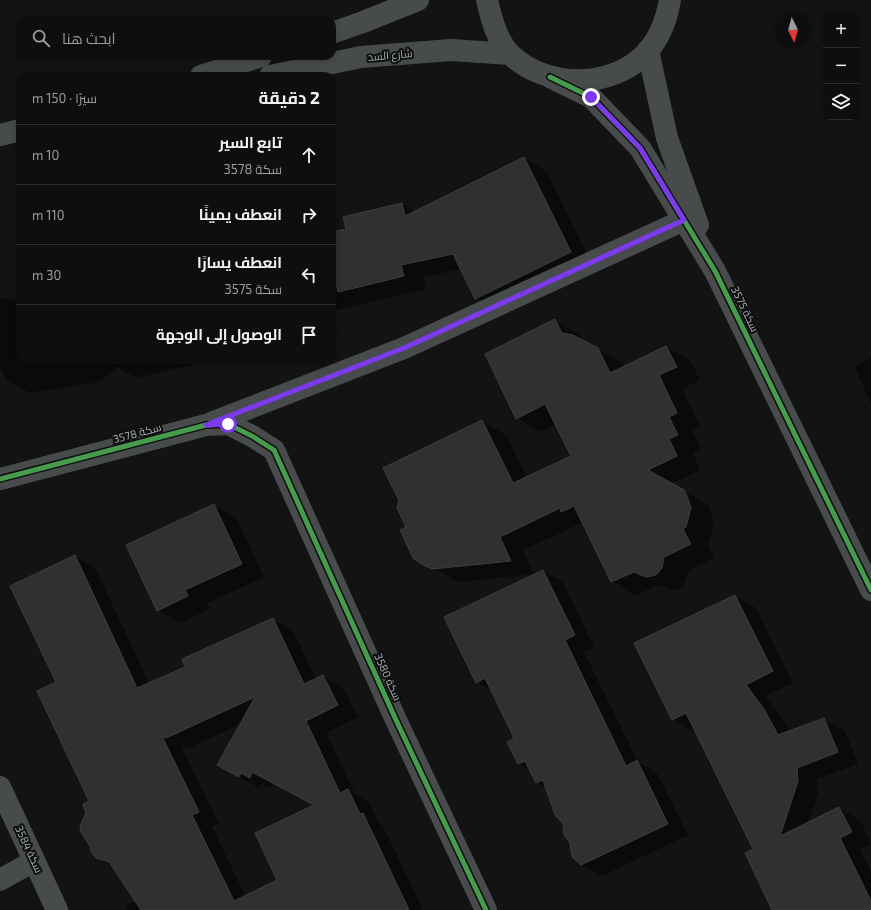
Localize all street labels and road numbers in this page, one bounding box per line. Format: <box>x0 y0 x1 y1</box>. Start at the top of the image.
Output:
street label: شارع السد <box>367 46 413 65</box>
street label: سكة 3575 <box>729 284 762 334</box>
street label: سكة 3578 <box>111 420 162 445</box>
street label: سكة 3580 <box>372 651 405 703</box>
street label: سكة 3584 <box>13 823 46 874</box>

